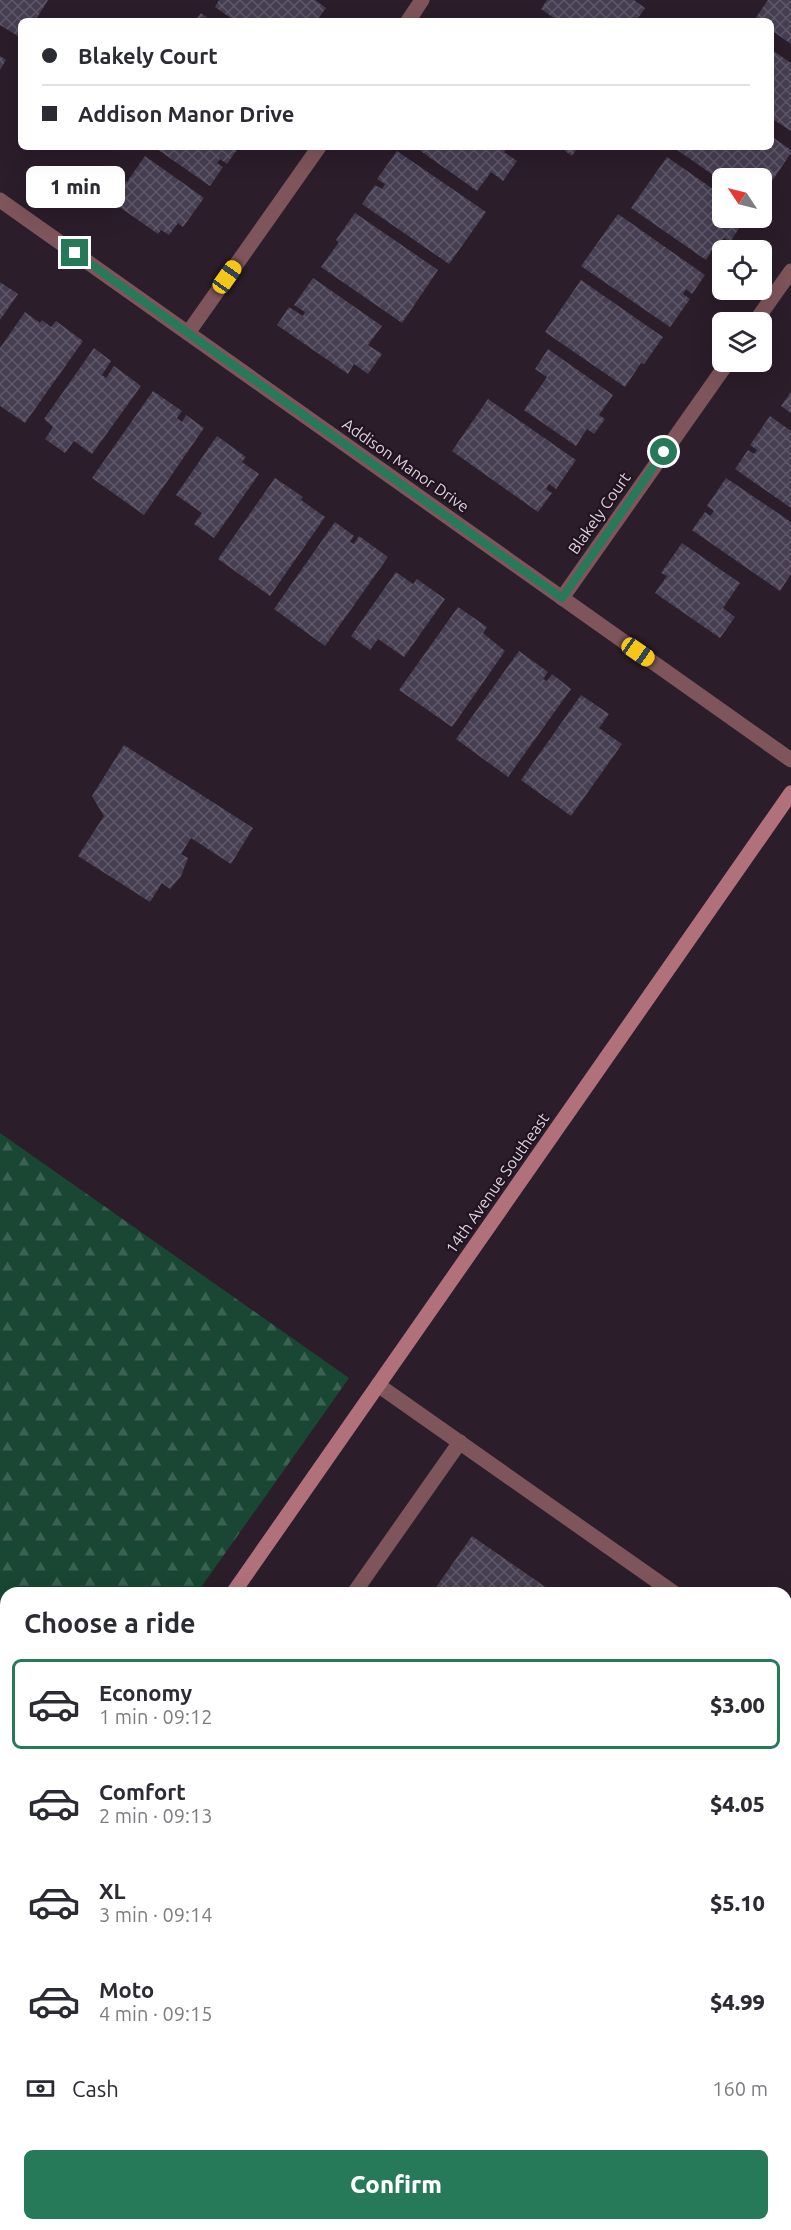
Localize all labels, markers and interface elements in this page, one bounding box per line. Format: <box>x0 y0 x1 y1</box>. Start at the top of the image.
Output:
text: Blakely Court <box>78 43 218 68</box>
text: Addison Manor Drive <box>78 101 294 126</box>
callout: 1 min <box>26 166 124 208</box>
north arrow <box>712 168 772 228</box>
map controls <box>712 168 772 372</box>
text: 1 min <box>50 175 101 198</box>
route end <box>61 239 88 266</box>
button: locate <box>712 240 772 300</box>
car <box>209 257 245 297</box>
button: layers <box>712 312 772 372</box>
street label: Addison Manor Drive <box>339 415 473 515</box>
route start <box>650 438 677 465</box>
street label: Blakely Court <box>564 468 634 557</box>
car <box>618 634 658 670</box>
street label: 14th Avenue Southeast <box>442 1109 553 1257</box>
text: Choose a ride <box>24 1608 196 1638</box>
icon: car <box>27 1677 81 1731</box>
text: Economy <box>99 1680 192 1705</box>
text: $3.00 <box>710 1692 765 1717</box>
text: 1 min · 09:12 <box>99 1705 213 1728</box>
icon: car <box>27 1776 81 1830</box>
text: Comfort <box>99 1779 186 1804</box>
text: $4.05 <box>710 1791 765 1816</box>
text: 2 min · 09:13 <box>99 1804 213 1827</box>
icon: car <box>27 1875 81 1929</box>
text: XL <box>99 1878 126 1903</box>
text: $5.10 <box>710 1890 765 1915</box>
text: 3 min · 09:14 <box>99 1903 213 1926</box>
icon: car <box>27 1974 81 2028</box>
text: Moto <box>99 1977 154 2002</box>
text: $4.99 <box>710 1989 765 2014</box>
text: 4 min · 09:15 <box>99 2002 213 2025</box>
icon: cash <box>24 2072 57 2105</box>
text: Cash <box>72 2076 119 2101</box>
text: 160 m <box>712 2077 768 2100</box>
button: Confirm <box>24 2150 768 2219</box>

